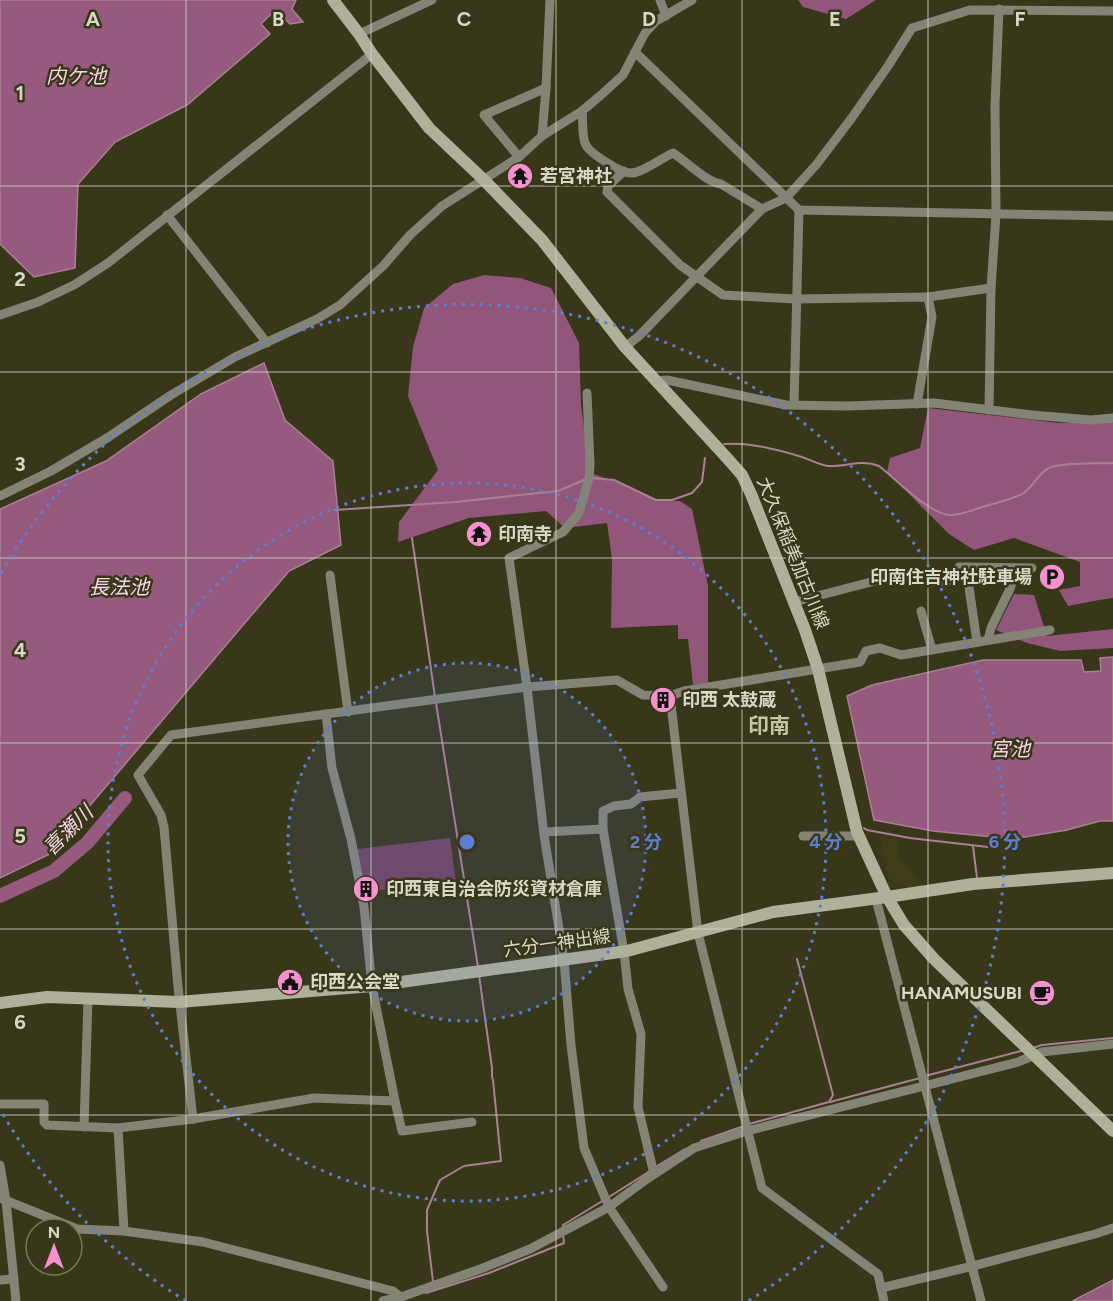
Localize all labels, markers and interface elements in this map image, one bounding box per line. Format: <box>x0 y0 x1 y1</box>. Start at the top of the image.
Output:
text: A <box>86 7 101 31</box>
text: B <box>272 7 284 31</box>
text: C <box>457 7 471 31</box>
text: D <box>642 7 656 31</box>
text: E <box>829 7 841 31</box>
text: F <box>1014 7 1026 31</box>
water label: 内ケ池 <box>46 64 108 88</box>
text: 1 <box>16 81 24 105</box>
temple icon: 若宮神社 <box>505 161 535 191</box>
place label: 若宮神社 <box>540 165 612 187</box>
text: 2 <box>14 267 26 291</box>
text: 3 <box>14 452 26 476</box>
street label: 大久保稲美加古川線 <box>752 474 834 632</box>
temple icon: 印南寺 <box>464 519 494 549</box>
place label: 印南寺 <box>498 523 552 545</box>
parking icon: 印南住吉神社駐車場 <box>1037 562 1067 592</box>
place label: 印南住吉神社駐車場 <box>870 566 1032 588</box>
water label: 長法池 <box>89 575 151 599</box>
text: 4 <box>14 638 27 662</box>
building icon: 印西 太鼓蔵 <box>648 685 678 715</box>
place label: 印西 太鼓蔵 <box>682 689 776 711</box>
district label: 印南 <box>748 713 790 738</box>
water label: 宮池 <box>990 737 1032 761</box>
water label: 喜瀬川 <box>38 799 99 860</box>
text: 5 <box>14 824 26 848</box>
text: 2 分 <box>630 831 662 853</box>
text: 4 分 <box>809 831 843 853</box>
text: 6 分 <box>989 831 1021 853</box>
centre of rings <box>457 832 477 852</box>
building icon: 印西東自治会防災資材倉庫 <box>351 874 381 904</box>
place label: 印西東自治会防災資材倉庫 <box>386 878 602 900</box>
street label: 六分一神出線 <box>502 925 612 961</box>
public building icon: 印西公会堂 <box>275 967 305 997</box>
place label: 印西公会堂 <box>310 971 400 993</box>
cafe icon: HANAMUSUBI <box>1027 978 1057 1008</box>
place label: HANAMUSUBI <box>901 982 1022 1004</box>
text: 6 <box>14 1010 26 1034</box>
north arrow <box>24 1217 84 1277</box>
text: N <box>48 1223 60 1242</box>

